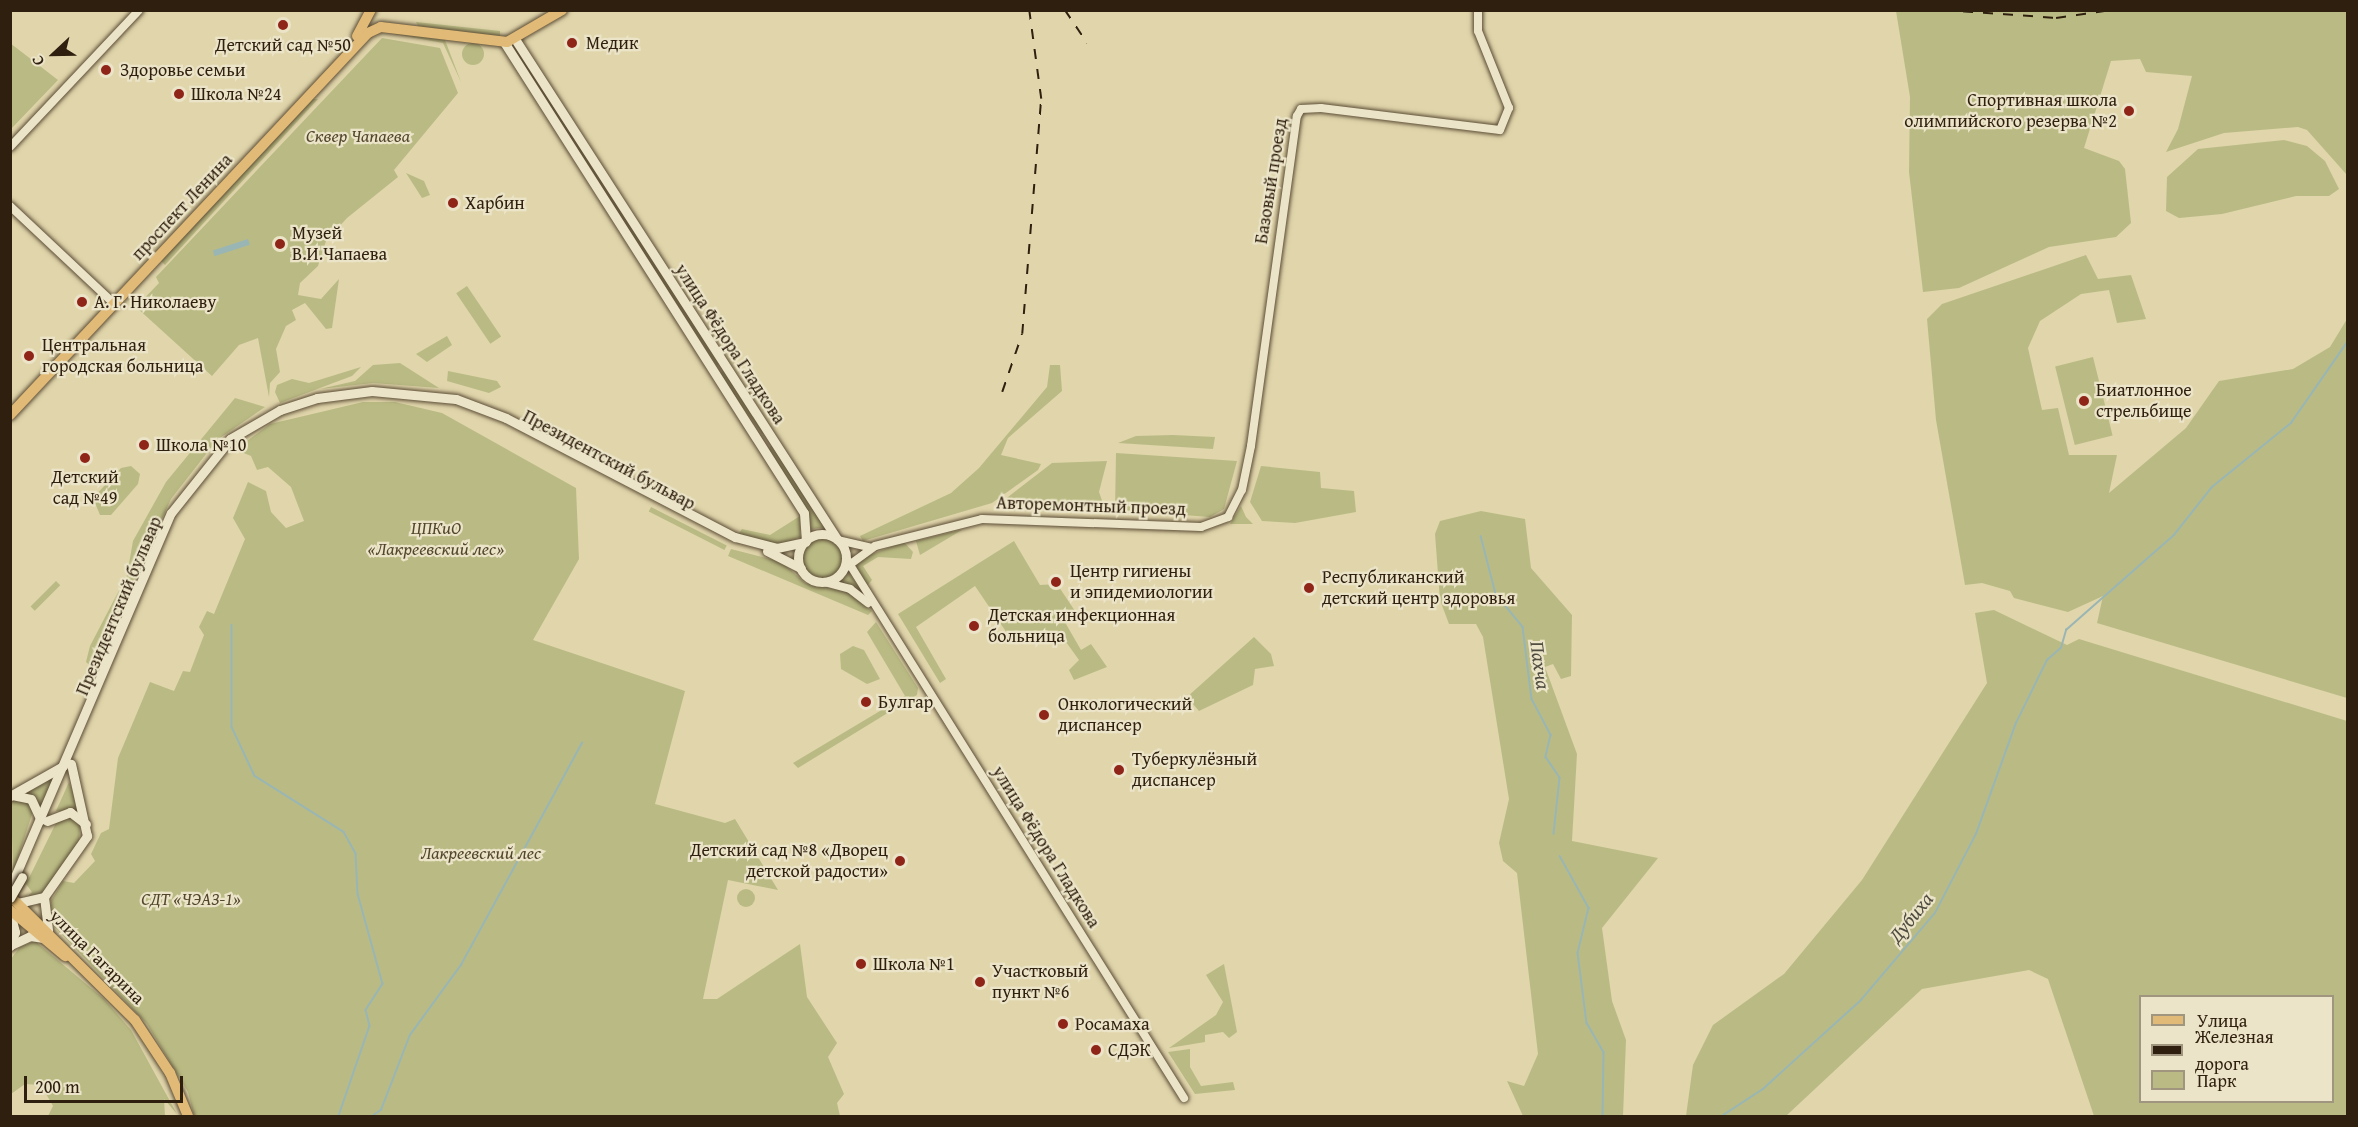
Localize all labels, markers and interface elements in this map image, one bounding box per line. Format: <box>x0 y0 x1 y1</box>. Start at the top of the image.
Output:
marker: Детский сад №50 <box>276 18 290 32</box>
north arrow <box>24 24 84 84</box>
place label: Медик <box>586 32 638 54</box>
place label: Детский сад №50 <box>215 34 351 56</box>
marker: Медик <box>563 34 581 52</box>
text: С <box>24 52 50 69</box>
place label: Здоровье семьи <box>120 59 245 81</box>
marker: Здоровье семьи <box>97 61 115 79</box>
place label: Школа №24 <box>191 83 281 105</box>
marker: Школа №24 <box>172 87 186 101</box>
place label: Спортивная школа олимпийского резерва №2 <box>1904 90 2117 132</box>
marker: Спортивная школа олимпийского резерва №2 <box>2122 104 2136 118</box>
street label: Базовый проезд <box>1250 117 1292 245</box>
park label: Сквер Чапаева <box>306 125 410 147</box>
street label: проспект Ленина <box>127 149 237 265</box>
place label: Харбин <box>465 192 525 214</box>
marker: Харбин <box>446 196 460 210</box>
place label: Музей В.И.Чапаева <box>292 223 387 266</box>
marker: Музей В.И.Чапаева <box>273 237 287 251</box>
street label: улица Фёдора Гладкова <box>670 260 790 428</box>
place label: А. Г. Николаеву <box>94 291 216 313</box>
marker: А. Г. Николаеву <box>75 295 89 309</box>
place label: Центральная городская больница <box>42 335 203 378</box>
marker: Центральная городская больница <box>20 347 38 365</box>
place label: Биатлонное стрельбище <box>2096 380 2192 422</box>
marker: Биатлонное стрельбище <box>2077 394 2091 408</box>
street label: Президентский бульвар <box>519 405 699 515</box>
place label: Школа №10 <box>156 434 246 456</box>
marker: Школа №10 <box>137 438 151 452</box>
marker: Детский сад №49 <box>78 451 92 465</box>
place label: Детский сад №49 <box>51 467 119 510</box>
street label: Авторемонтный проезд <box>996 492 1186 520</box>
street label: Президентский бульвар <box>71 513 167 699</box>
park label: ЦПКиО «Лакреевский лес» <box>368 518 504 560</box>
place label: Центр гигиены и эпидемиологии <box>1070 561 1213 604</box>
place label: Республиканский детский центр здоровья <box>1322 567 1515 610</box>
marker: Центр гигиены и эпидемиологии <box>1047 573 1065 591</box>
marker: Республиканский детский центр здоровья <box>1300 579 1318 597</box>
place label: Детская инфекционная больница <box>988 605 1175 648</box>
marker: Детская инфекционная больница <box>965 617 983 635</box>
water label: Пахча <box>1526 639 1556 691</box>
place label: Булгар <box>878 691 933 713</box>
place label: Онкологический диспансер <box>1058 694 1192 736</box>
marker: Булгар <box>859 695 873 709</box>
marker: Онкологический диспансер <box>1035 706 1053 724</box>
place label: Туберкулёзный диспансер <box>1132 749 1257 792</box>
marker: Туберкулёзный диспансер <box>1110 761 1128 779</box>
street label: улица Фёдора Гладкова <box>987 762 1105 932</box>
place label: Детский сад №8 «Дворец детской радости» <box>690 840 888 882</box>
park label: Лакреевский лес <box>421 842 541 864</box>
marker: Детский сад №8 «Дворец детской радости» <box>893 854 907 868</box>
water label: Дубиха <box>1883 887 1937 947</box>
park label: СДТ «ЧЭАЗ-1» <box>141 888 241 910</box>
street label: улица Гагарина <box>45 905 149 1009</box>
place label: Школа №1 <box>873 953 955 975</box>
marker: Школа №1 <box>854 957 868 971</box>
place label: Участковый пункт №6 <box>992 961 1089 1004</box>
marker: Участковый пункт №6 <box>973 975 987 989</box>
legend <box>2139 995 2334 1103</box>
text: Улица <box>2197 1007 2247 1034</box>
place label: Росамаха <box>1075 1013 1150 1035</box>
marker: Росамаха <box>1056 1017 1070 1031</box>
text: Железная дорога <box>2195 1023 2274 1077</box>
place label: СДЭК <box>1108 1039 1151 1061</box>
marker: СДЭК <box>1089 1043 1103 1057</box>
scale bar <box>27 1064 186 1102</box>
text: Парк <box>2197 1067 2236 1094</box>
text: 200 m <box>35 1073 80 1100</box>

